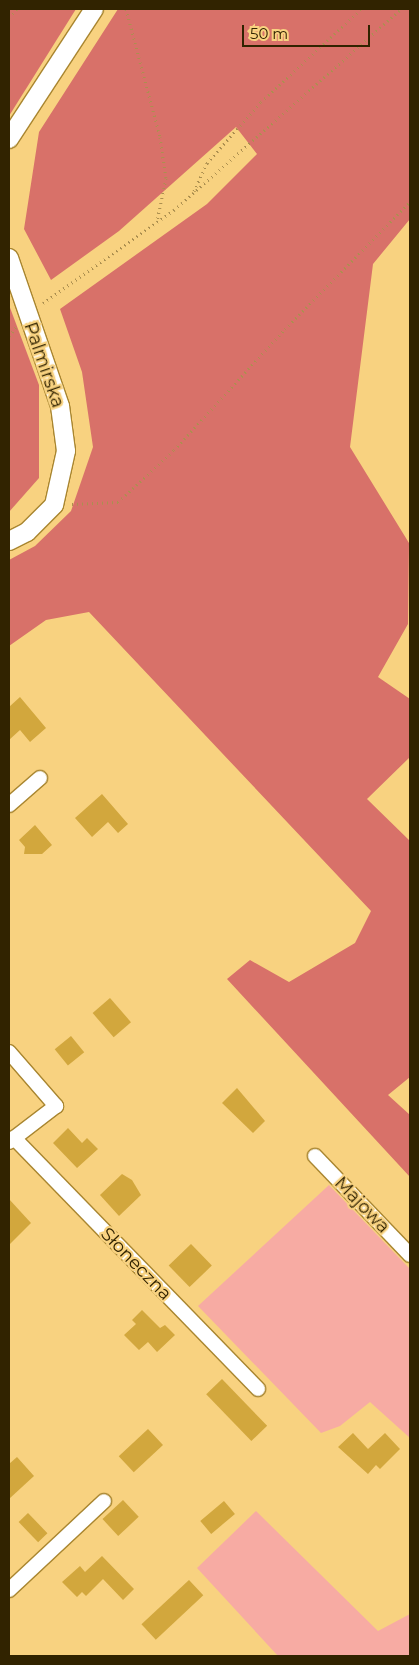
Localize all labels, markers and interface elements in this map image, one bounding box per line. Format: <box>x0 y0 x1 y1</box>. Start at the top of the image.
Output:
scale bar <box>244 15 372 47</box>
text: 50 m <box>250 24 288 43</box>
street label: Palmirska <box>19 319 69 411</box>
street label: Majowa <box>330 1172 394 1238</box>
street label: Słoneczna <box>96 1223 176 1305</box>

